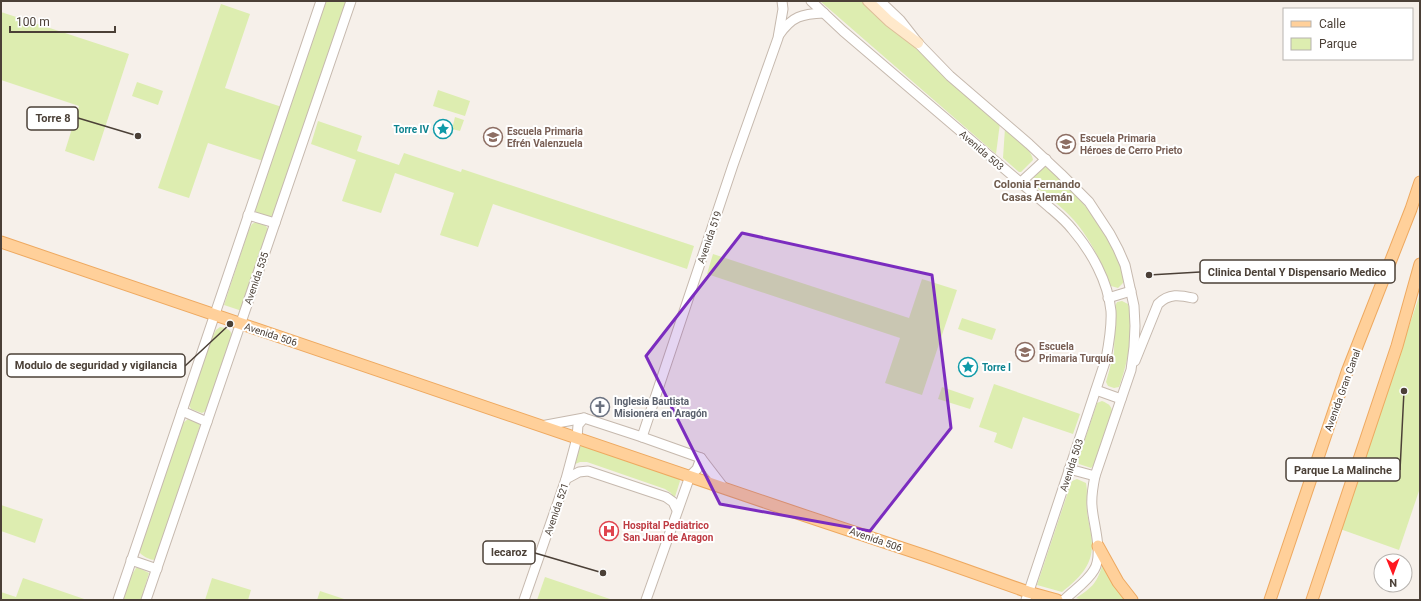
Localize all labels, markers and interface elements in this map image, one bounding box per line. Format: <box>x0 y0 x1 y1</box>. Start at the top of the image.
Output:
scale bar <box>10 8 115 34</box>
legend <box>1283 8 1413 60</box>
text: 100 m <box>16 15 50 29</box>
text: Calle <box>1319 17 1346 31</box>
text: Parque <box>1319 37 1357 51</box>
callout: Torre 8 <box>27 107 78 130</box>
text: Torre 8 <box>35 112 71 125</box>
place icon: Torre IV <box>432 118 454 140</box>
place label: Torre IV <box>393 124 429 135</box>
school or university icon: Escuela Primaria Efrén Valenzuela <box>482 126 504 148</box>
place label: Escuela Primaria Efrén Valenzuela <box>507 126 584 149</box>
street label: Avenida 503 <box>957 128 1006 172</box>
school or university icon: Escuela Primaria Héroes de Cerro Prieto <box>1055 133 1077 155</box>
place label: Escuela Primaria Héroes de Cerro Prieto <box>1080 133 1183 156</box>
district label: Colonia Fernando Casas Alemán <box>994 178 1080 204</box>
street label: Avenida 519 <box>695 209 724 265</box>
street label: Avenida 535 <box>242 250 271 306</box>
callout: Clinica Dental Y Dispensario Medico <box>1200 260 1395 283</box>
text: Clinica Dental Y Dispensario Medico <box>1208 266 1386 279</box>
street label: Avenida 506 <box>243 321 299 348</box>
school or university icon: Escuela Primaria Turquía <box>1014 341 1036 363</box>
place label: Escuela Primaria Turquía <box>1039 341 1115 364</box>
street label: Avenida Gran Canal <box>1322 348 1362 433</box>
callout: Modulo de seguridad y vigilancia <box>7 354 185 377</box>
place icon: Torre I <box>957 356 979 378</box>
text: Modulo de seguridad y vigilancia <box>15 359 177 372</box>
place label: Torre I <box>982 362 1011 373</box>
church icon: Inglesia Bautista Misionera en Aragón <box>589 396 611 418</box>
place label: Inglesia Bautista Misionera en Aragón <box>614 396 708 419</box>
street label: Avenida 503 <box>1058 437 1085 493</box>
callout: Parque La Malinche <box>1286 458 1400 481</box>
text: Parque La Malinche <box>1294 464 1392 477</box>
street label: Avenida 521 <box>542 481 571 537</box>
hospital icon: Hospital Pediatrico San Juan de Aragon <box>598 520 620 542</box>
place label: Hospital Pediatrico San Juan de Aragon <box>623 520 714 543</box>
street label: Avenida 506 <box>848 525 904 554</box>
callout: lecaroz <box>483 541 535 564</box>
text: lecaroz <box>491 546 527 559</box>
north arrow <box>1373 553 1413 593</box>
text: N <box>1389 576 1397 589</box>

